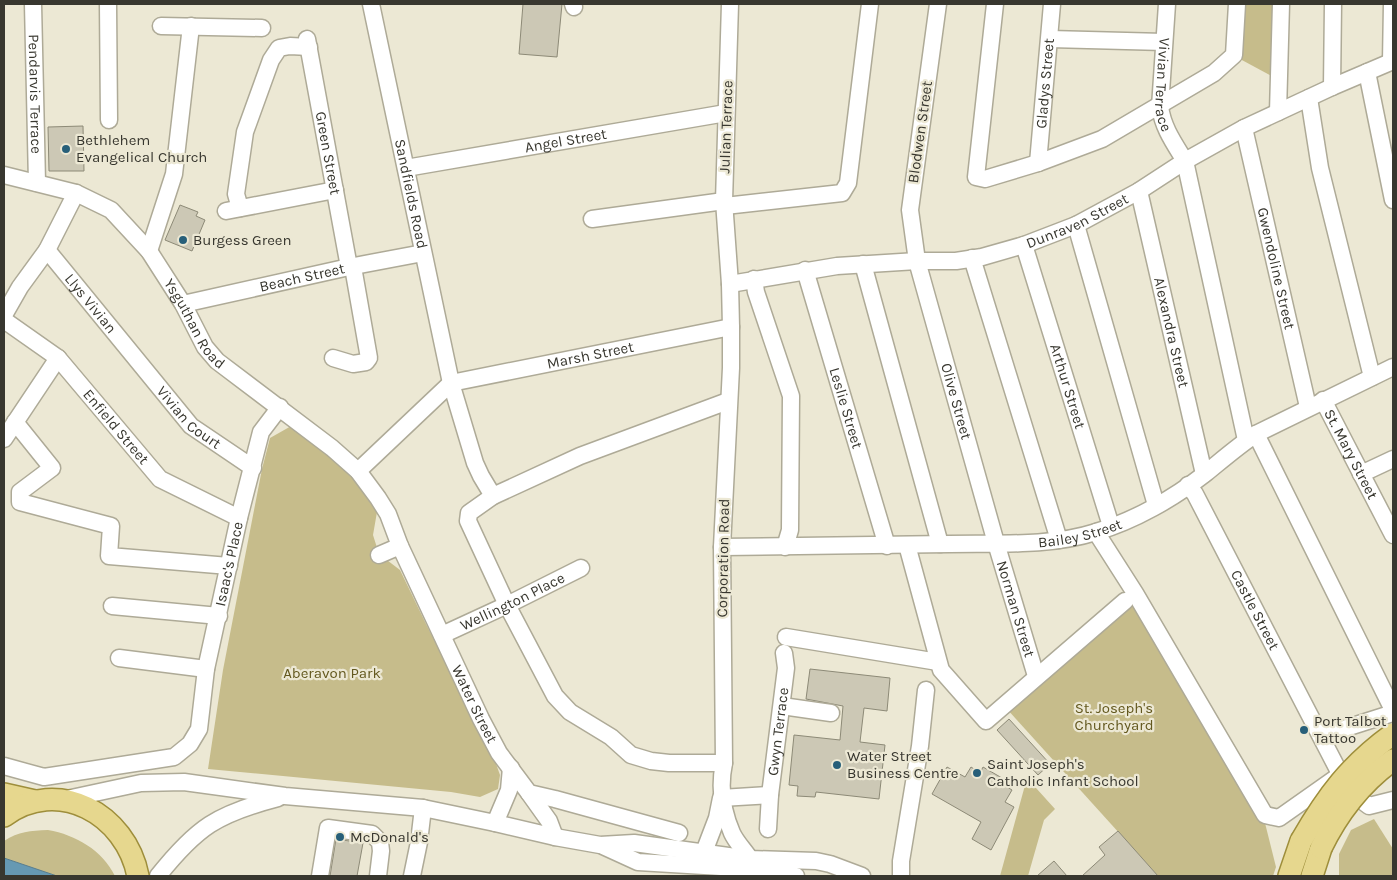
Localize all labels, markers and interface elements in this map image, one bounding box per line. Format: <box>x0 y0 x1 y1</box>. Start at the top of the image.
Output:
street label: Pendarvis Terrace <box>25 34 45 154</box>
street label: Gladys Street <box>1032 37 1058 129</box>
street label: Vivian Terrace <box>1151 37 1176 134</box>
street label: Blodwen Street <box>904 79 936 184</box>
street label: Julian Terrace <box>715 80 737 174</box>
street label: Green Street <box>312 110 345 197</box>
street label: Angel Street <box>523 125 608 156</box>
place label: Bethlehem Evangelical Church <box>76 131 207 166</box>
street label: Sandfields Road <box>391 137 431 250</box>
marker: Bethlehem Evangelical Church <box>60 143 72 155</box>
street label: Dunraven Street <box>1024 189 1132 252</box>
street label: Gwendoline Street <box>1253 206 1299 331</box>
place label: Burgess Green <box>193 231 292 249</box>
marker: Burgess Green <box>177 234 189 246</box>
street label: Beach Street <box>258 259 347 296</box>
street label: Llys Vivian <box>61 270 120 337</box>
street label: Ysguthan Road <box>160 275 229 373</box>
street label: Alexandra Street <box>1150 275 1193 390</box>
street label: Marsh Street <box>545 338 636 373</box>
street label: Arthur Street <box>1046 342 1089 431</box>
street label: Olive Street <box>937 361 976 442</box>
street label: Leslie Street <box>825 365 867 451</box>
street label: Vivian Court <box>153 382 225 453</box>
street label: Enfield Street <box>79 386 153 468</box>
street label: St. Mary Street <box>1320 406 1382 503</box>
street label: Corporation Road <box>713 498 733 618</box>
street label: Bailey Street <box>1037 515 1125 551</box>
street label: Isaac's Place <box>211 520 247 608</box>
street label: Norman Street <box>993 558 1039 660</box>
street label: Castle Street <box>1227 567 1283 653</box>
street label: Wellington Place <box>457 569 568 634</box>
street label: Water Street <box>448 662 501 747</box>
park label: Aberavon Park <box>283 664 381 682</box>
street label: Gwyn Terrace <box>764 686 792 777</box>
park label: St. Joseph's Churchyard <box>1074 699 1154 734</box>
place label: Port Talbot Tattoo <box>1314 712 1387 747</box>
marker: Port Talbot Tattoo <box>1298 724 1310 736</box>
place label: Water Street Business Centre <box>847 747 959 782</box>
place label: Saint Joseph's Catholic Infant School <box>987 755 1139 790</box>
marker: Water Street Business Centre <box>831 759 843 771</box>
marker: Saint Joseph's Catholic Infant School <box>971 767 983 779</box>
place label: McDonald's <box>350 828 429 846</box>
marker: McDonald's <box>334 831 346 843</box>

